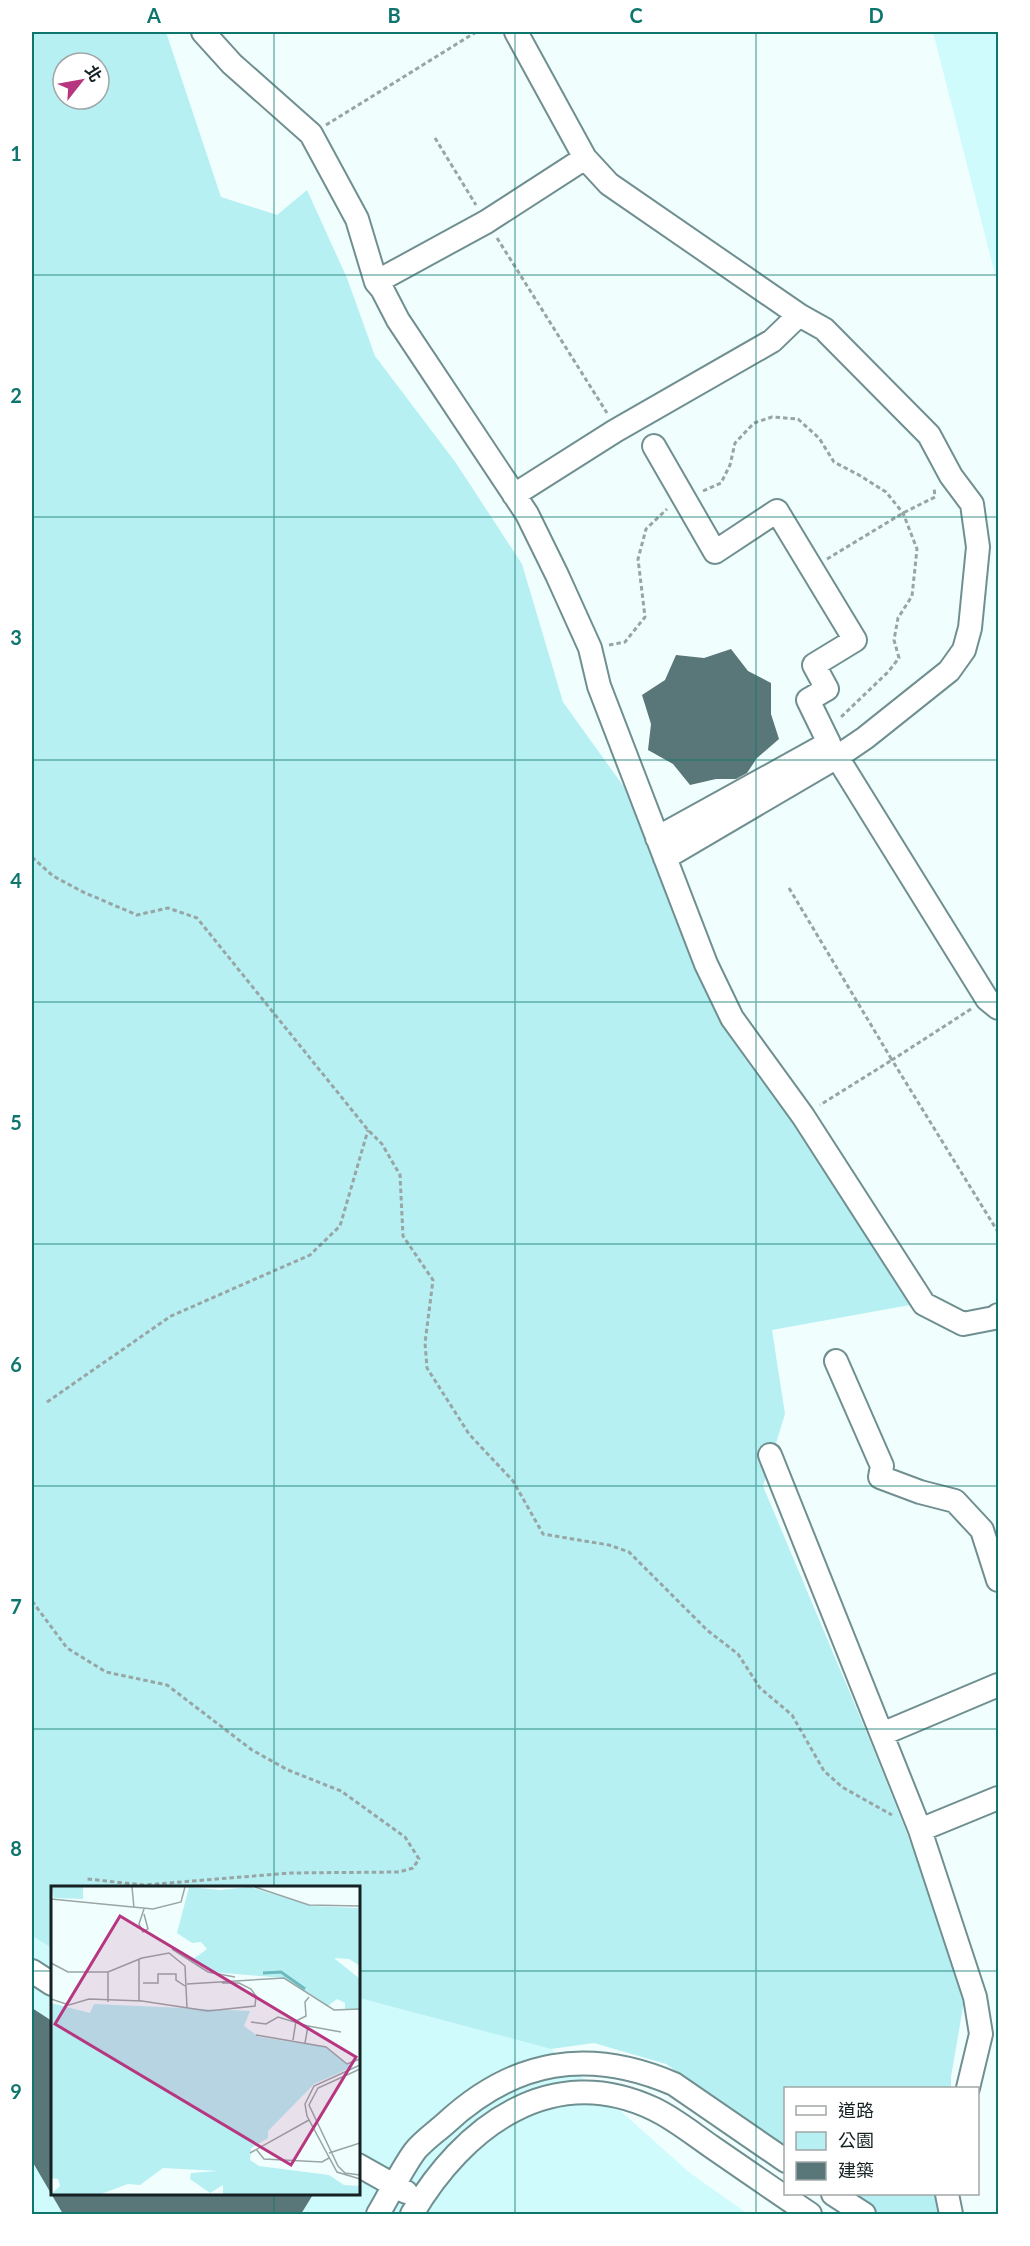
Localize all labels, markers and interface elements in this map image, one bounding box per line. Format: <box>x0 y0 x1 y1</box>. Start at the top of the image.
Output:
text: A <box>146 3 161 27</box>
text: B <box>387 3 401 27</box>
text: C <box>629 3 643 27</box>
text: D <box>868 3 884 27</box>
north arrow <box>51 51 111 111</box>
text: 北 <box>82 61 107 85</box>
text: 1 <box>10 141 22 165</box>
text: 2 <box>10 383 22 407</box>
text: 3 <box>10 625 22 649</box>
text: 4 <box>10 868 22 892</box>
text: 5 <box>10 1110 22 1134</box>
text: 6 <box>10 1352 22 1376</box>
text: 7 <box>10 1594 22 1618</box>
text: 8 <box>10 1836 22 1860</box>
inset map <box>51 1886 360 2195</box>
text: 9 <box>10 2079 22 2103</box>
legend <box>784 2087 979 2195</box>
text: 道路 <box>838 2099 874 2121</box>
text: 公園 <box>838 2129 874 2151</box>
text: 建築 <box>838 2159 874 2181</box>

